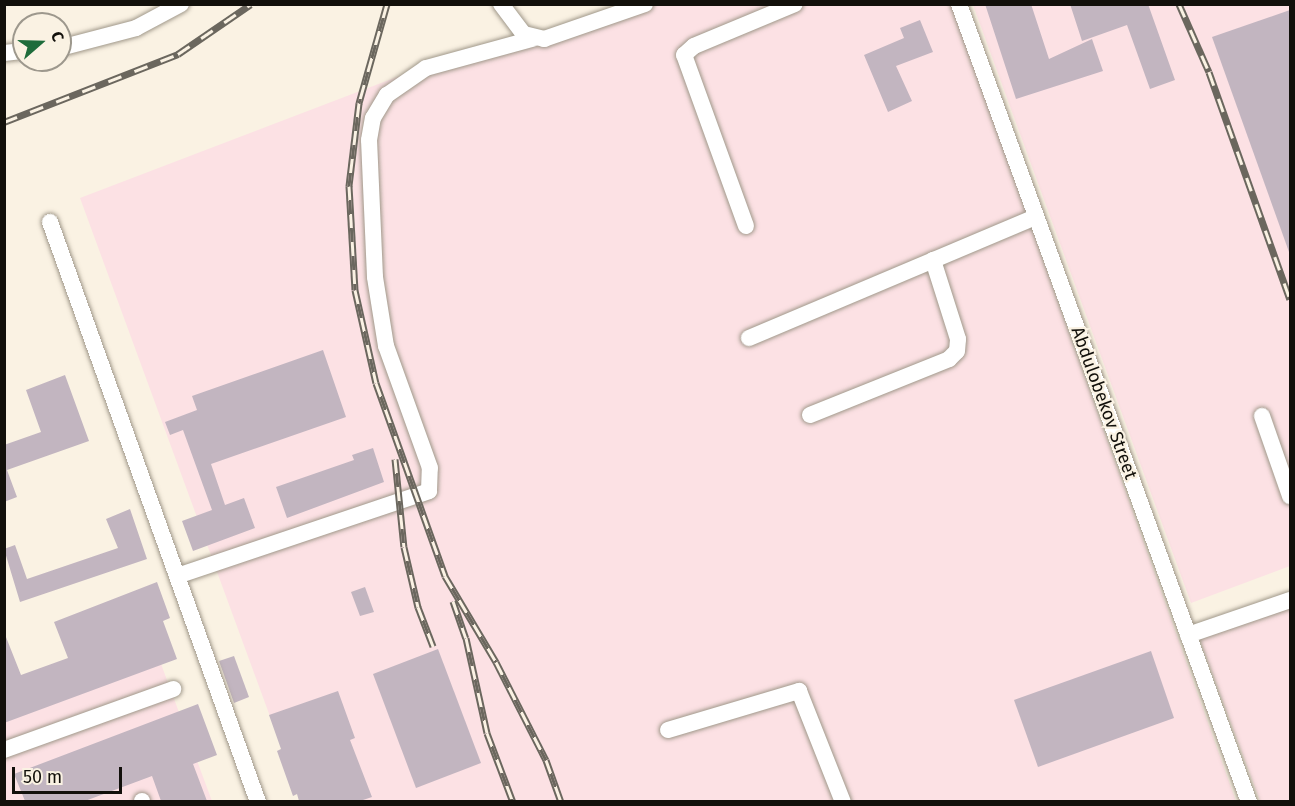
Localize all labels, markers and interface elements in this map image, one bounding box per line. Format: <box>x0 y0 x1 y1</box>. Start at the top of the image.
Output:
north arrow <box>12 12 72 72</box>
text: С <box>47 29 68 44</box>
street label: Abdulobekov Street <box>1066 324 1142 482</box>
scale bar <box>15 755 124 793</box>
text: 50 m <box>23 766 62 788</box>

